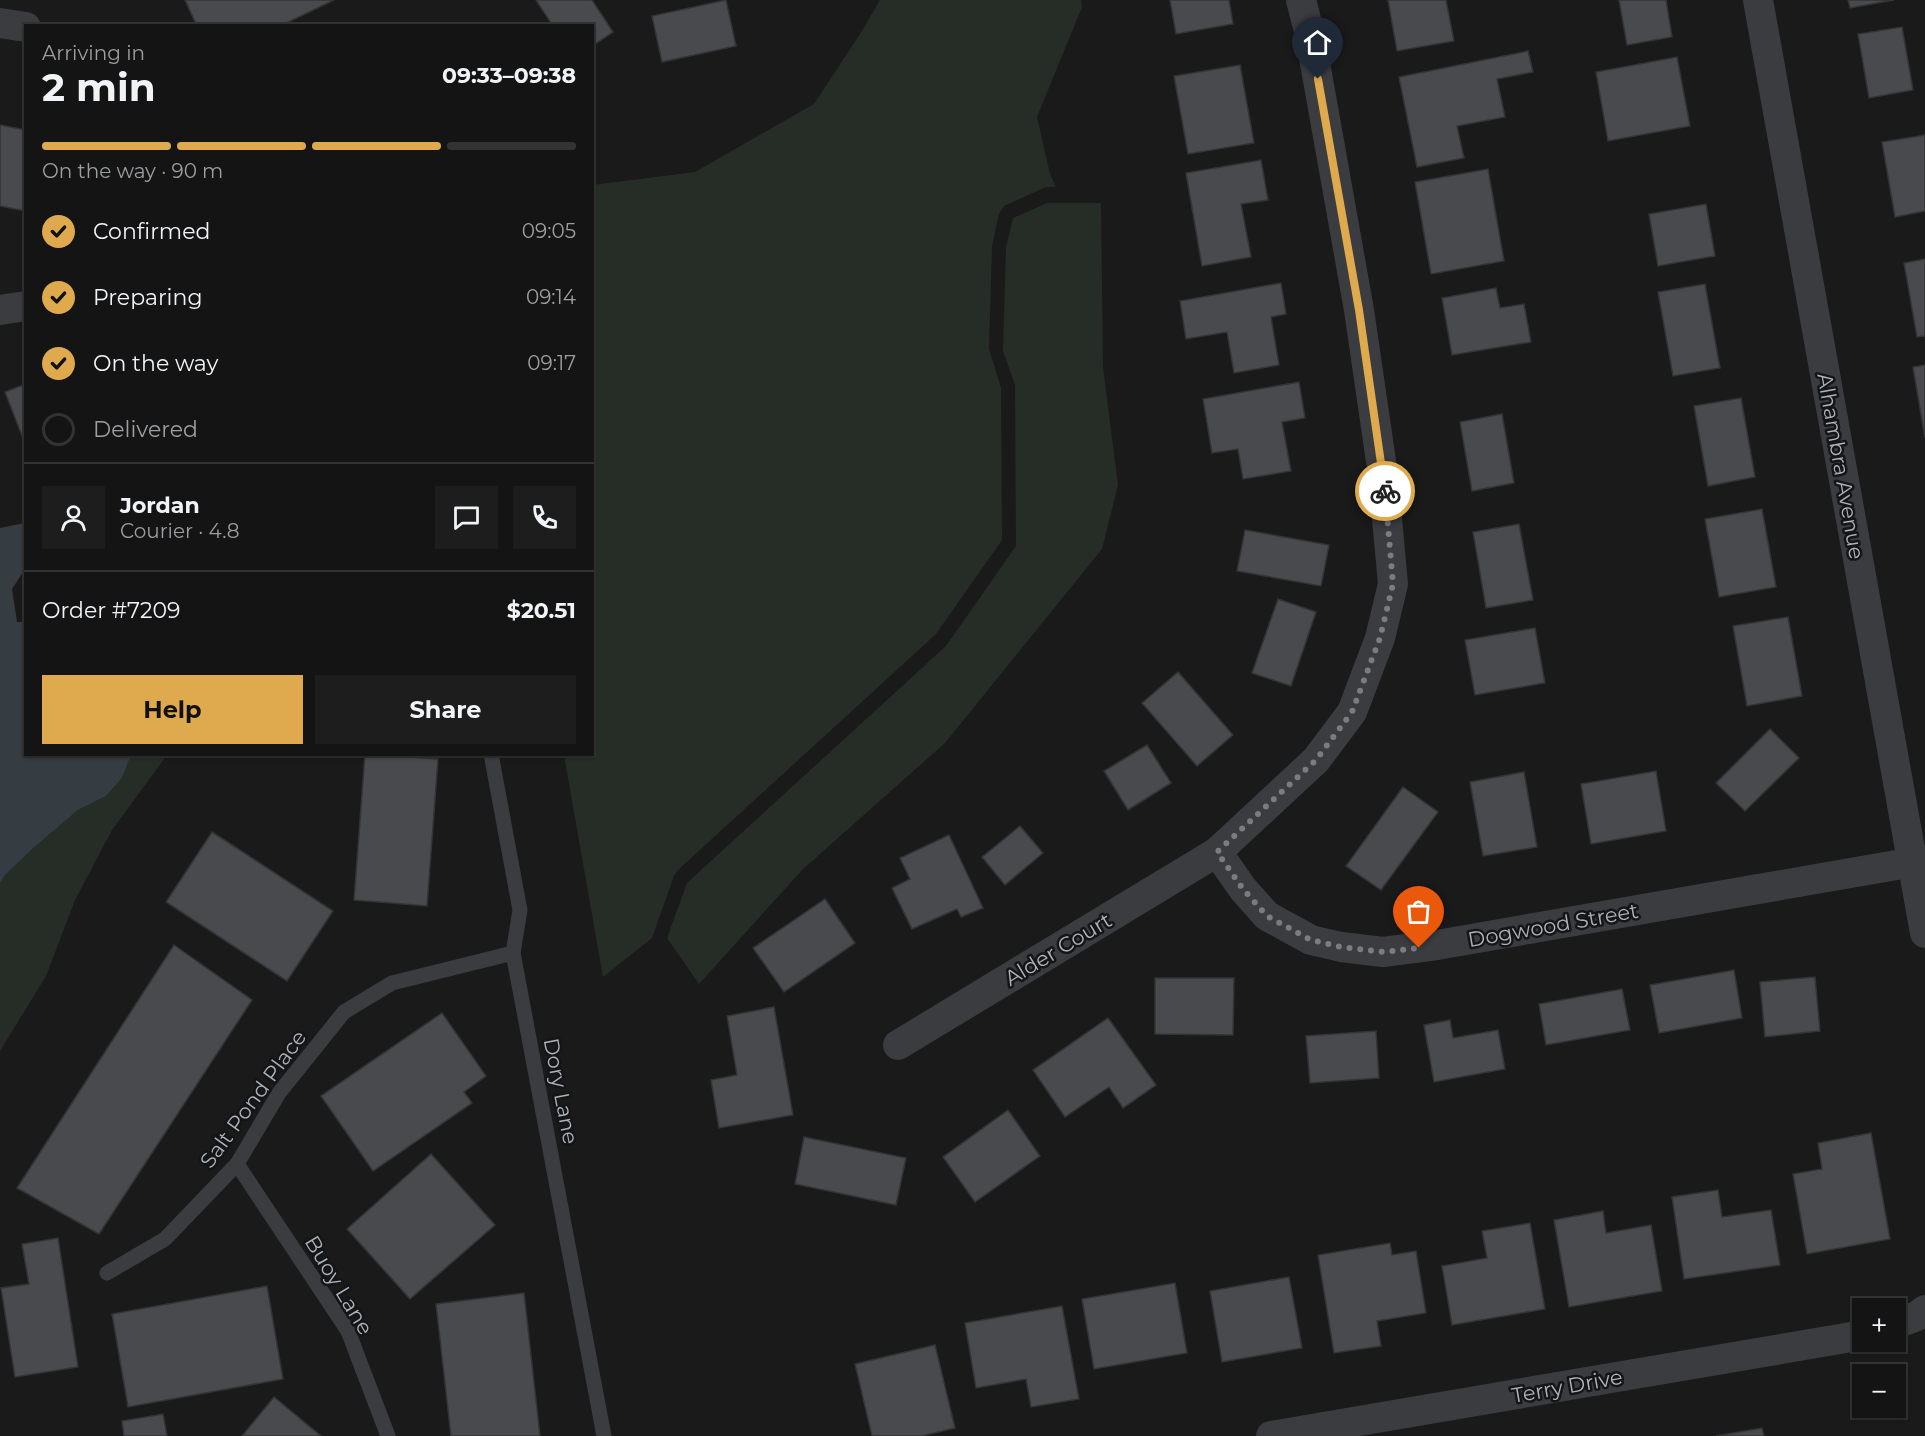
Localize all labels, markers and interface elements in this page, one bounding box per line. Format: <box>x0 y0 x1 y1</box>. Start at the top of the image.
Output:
pin <box>1292 17 1343 79</box>
icon: home <box>1301 26 1334 59</box>
text: Arriving in <box>42 41 145 65</box>
text: 09:33–09:38 <box>442 62 576 89</box>
text: 2 min <box>42 63 156 111</box>
text: On the way · 90 m <box>42 159 223 183</box>
icon: check <box>42 215 75 248</box>
text: Confirmed <box>93 218 210 245</box>
text: 09:05 <box>522 219 576 243</box>
icon: check <box>42 281 75 314</box>
text: Preparing <box>93 284 202 311</box>
text: 09:14 <box>526 285 576 309</box>
icon: check <box>42 347 75 380</box>
text: On the way <box>93 350 218 377</box>
text: 09:17 <box>527 351 576 375</box>
street label: Alhambra Avenue <box>1812 371 1870 561</box>
text: Delivered <box>93 416 198 443</box>
courier <box>1355 461 1415 521</box>
icon: bike <box>1369 475 1402 508</box>
button: person <box>42 486 105 549</box>
button: chat <box>435 486 498 549</box>
button: phone <box>513 486 576 549</box>
text: Jordan <box>120 492 200 519</box>
text: Courier · 4.8 <box>120 519 239 543</box>
text: Order #7209 <box>42 597 180 624</box>
text: $20.51 <box>507 597 576 624</box>
button: Help <box>42 675 303 744</box>
button: Share <box>315 675 576 744</box>
pin <box>1393 886 1444 948</box>
icon: bag <box>1402 895 1435 928</box>
street label: Dogwood Street <box>1466 898 1640 952</box>
street label: Alder Court <box>1000 907 1116 991</box>
street label: Salt Pond Place <box>195 1025 311 1173</box>
street label: Dory Lane <box>538 1036 584 1146</box>
street label: Buoy Lane <box>300 1231 378 1339</box>
map controls <box>1852 1298 1906 1418</box>
button: + <box>1852 1298 1906 1352</box>
street label: Terry Drive <box>1510 1364 1624 1408</box>
button: − <box>1852 1364 1906 1418</box>

